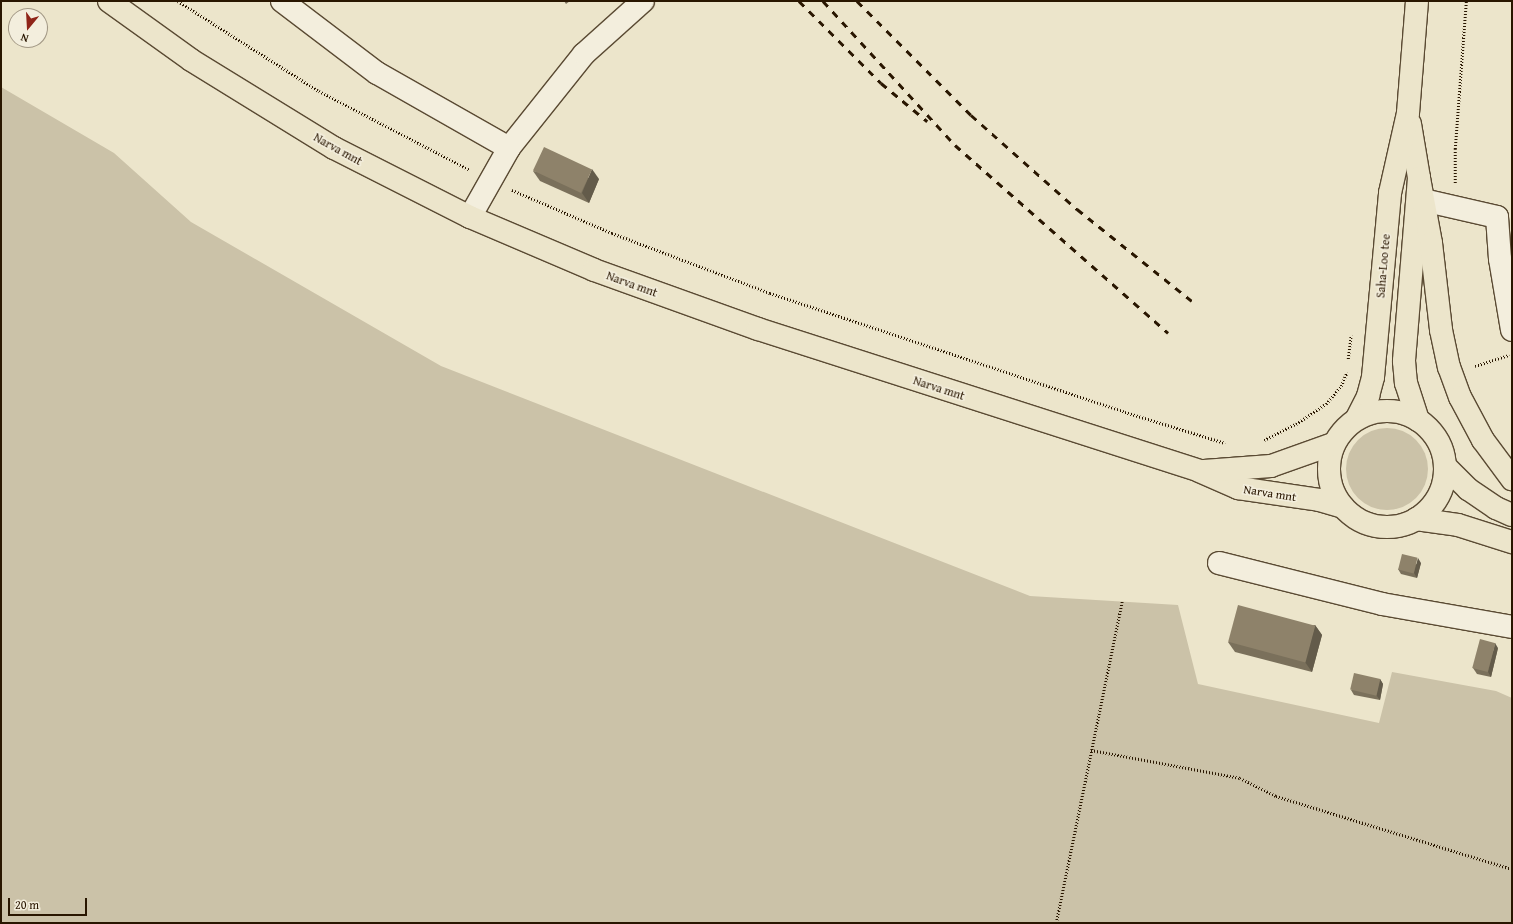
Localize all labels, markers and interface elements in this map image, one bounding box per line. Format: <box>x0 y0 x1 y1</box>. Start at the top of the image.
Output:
north arrow <box>8 8 48 48</box>
text: N <box>19 30 31 47</box>
street label: Narva mnt <box>311 130 365 168</box>
street label: Saha-Loo tee <box>1373 233 1393 299</box>
street label: Narva mnt <box>604 268 660 300</box>
street label: Narva mnt <box>911 373 967 403</box>
street label: Narva mnt <box>1243 482 1297 504</box>
scale bar <box>10 890 89 916</box>
text: 20 m <box>15 896 39 913</box>

